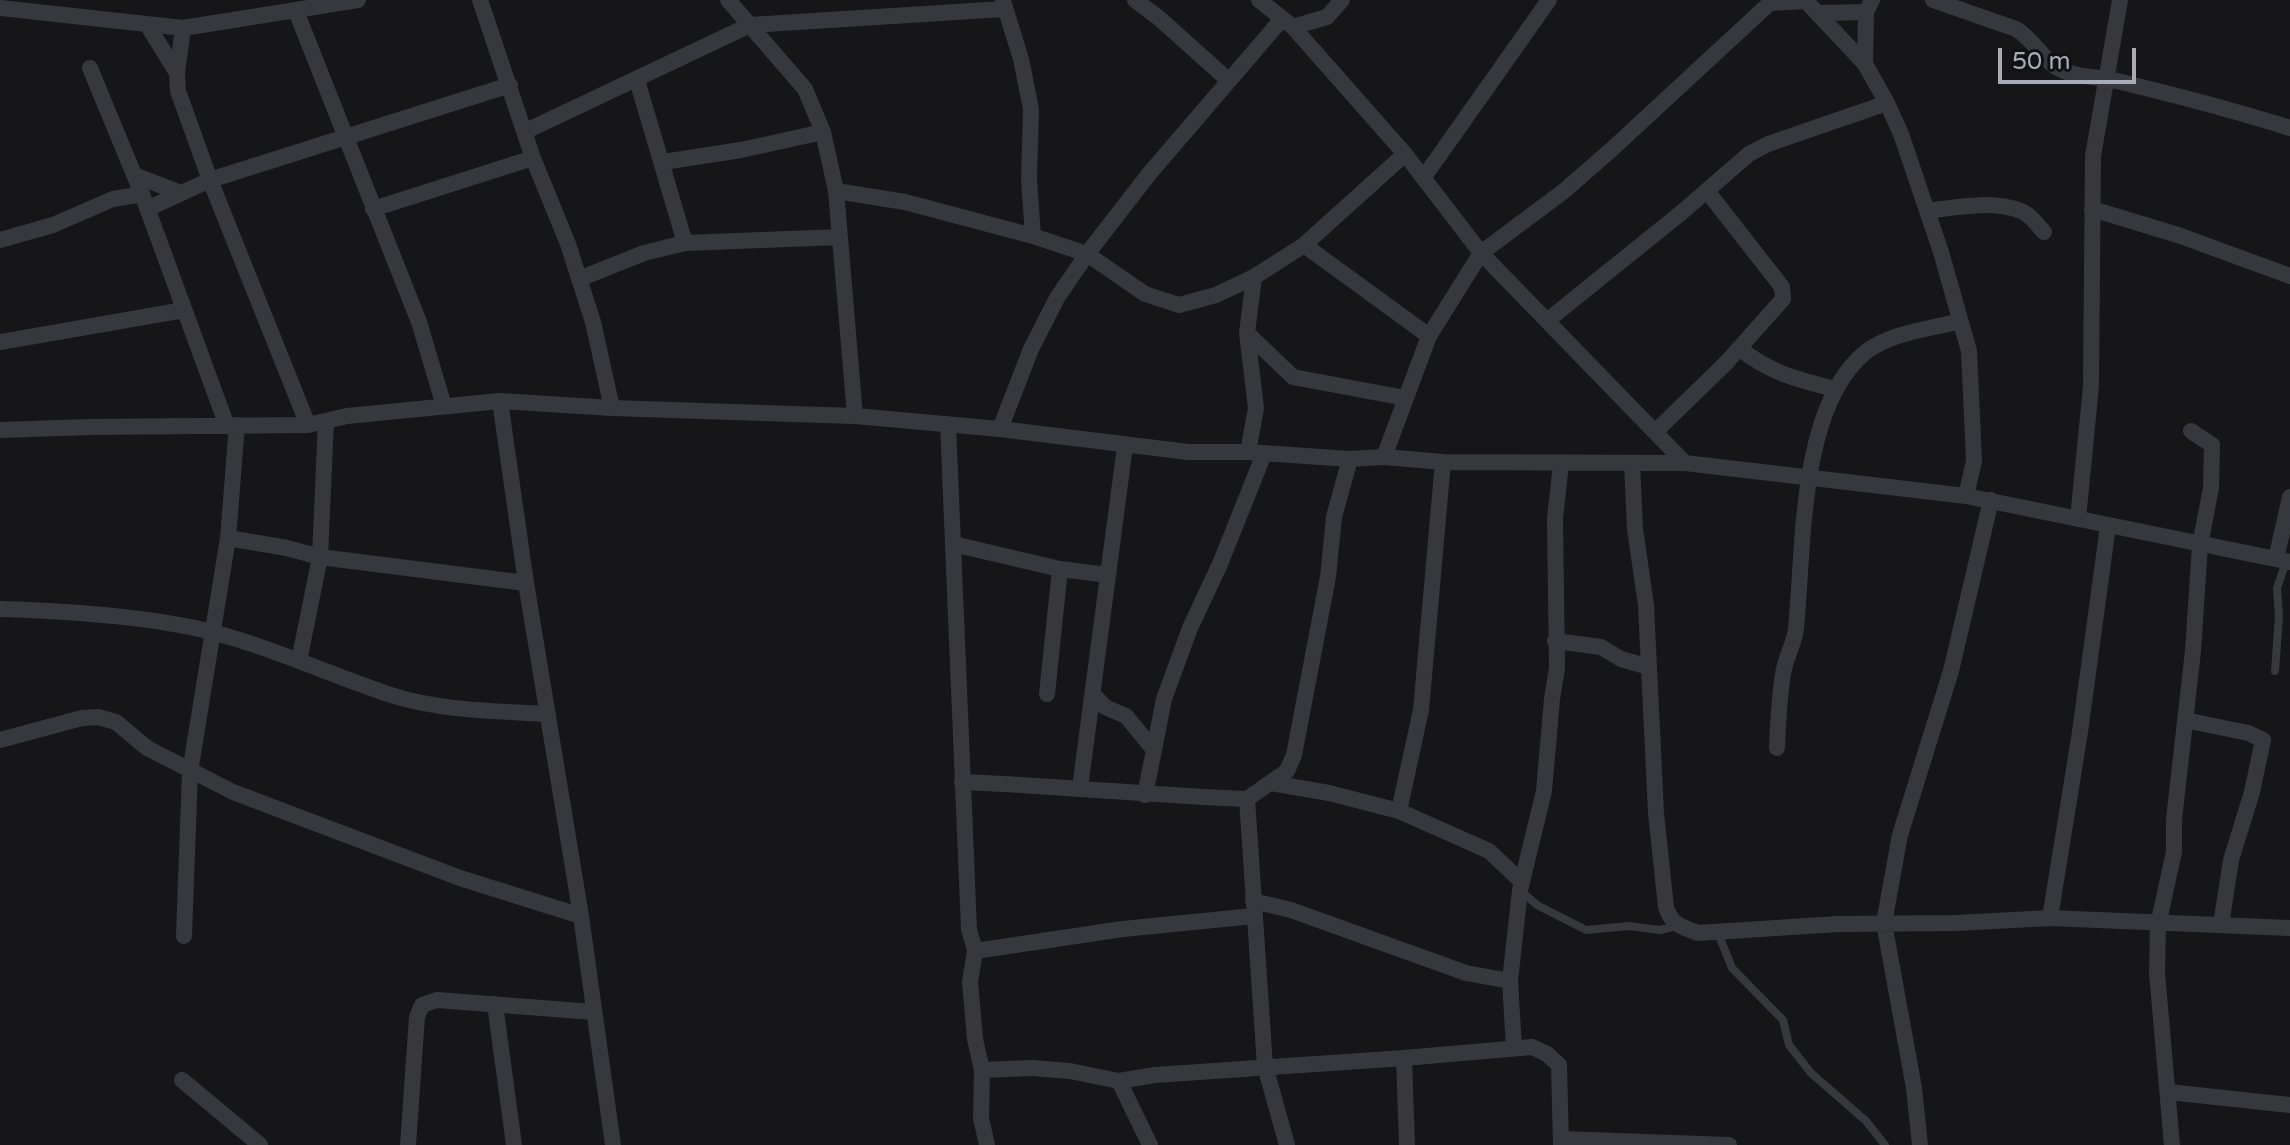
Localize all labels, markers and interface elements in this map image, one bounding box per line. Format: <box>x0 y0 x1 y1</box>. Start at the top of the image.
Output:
scale bar <box>2002 32 2140 82</box>
text: 50 m <box>2012 47 2070 76</box>

